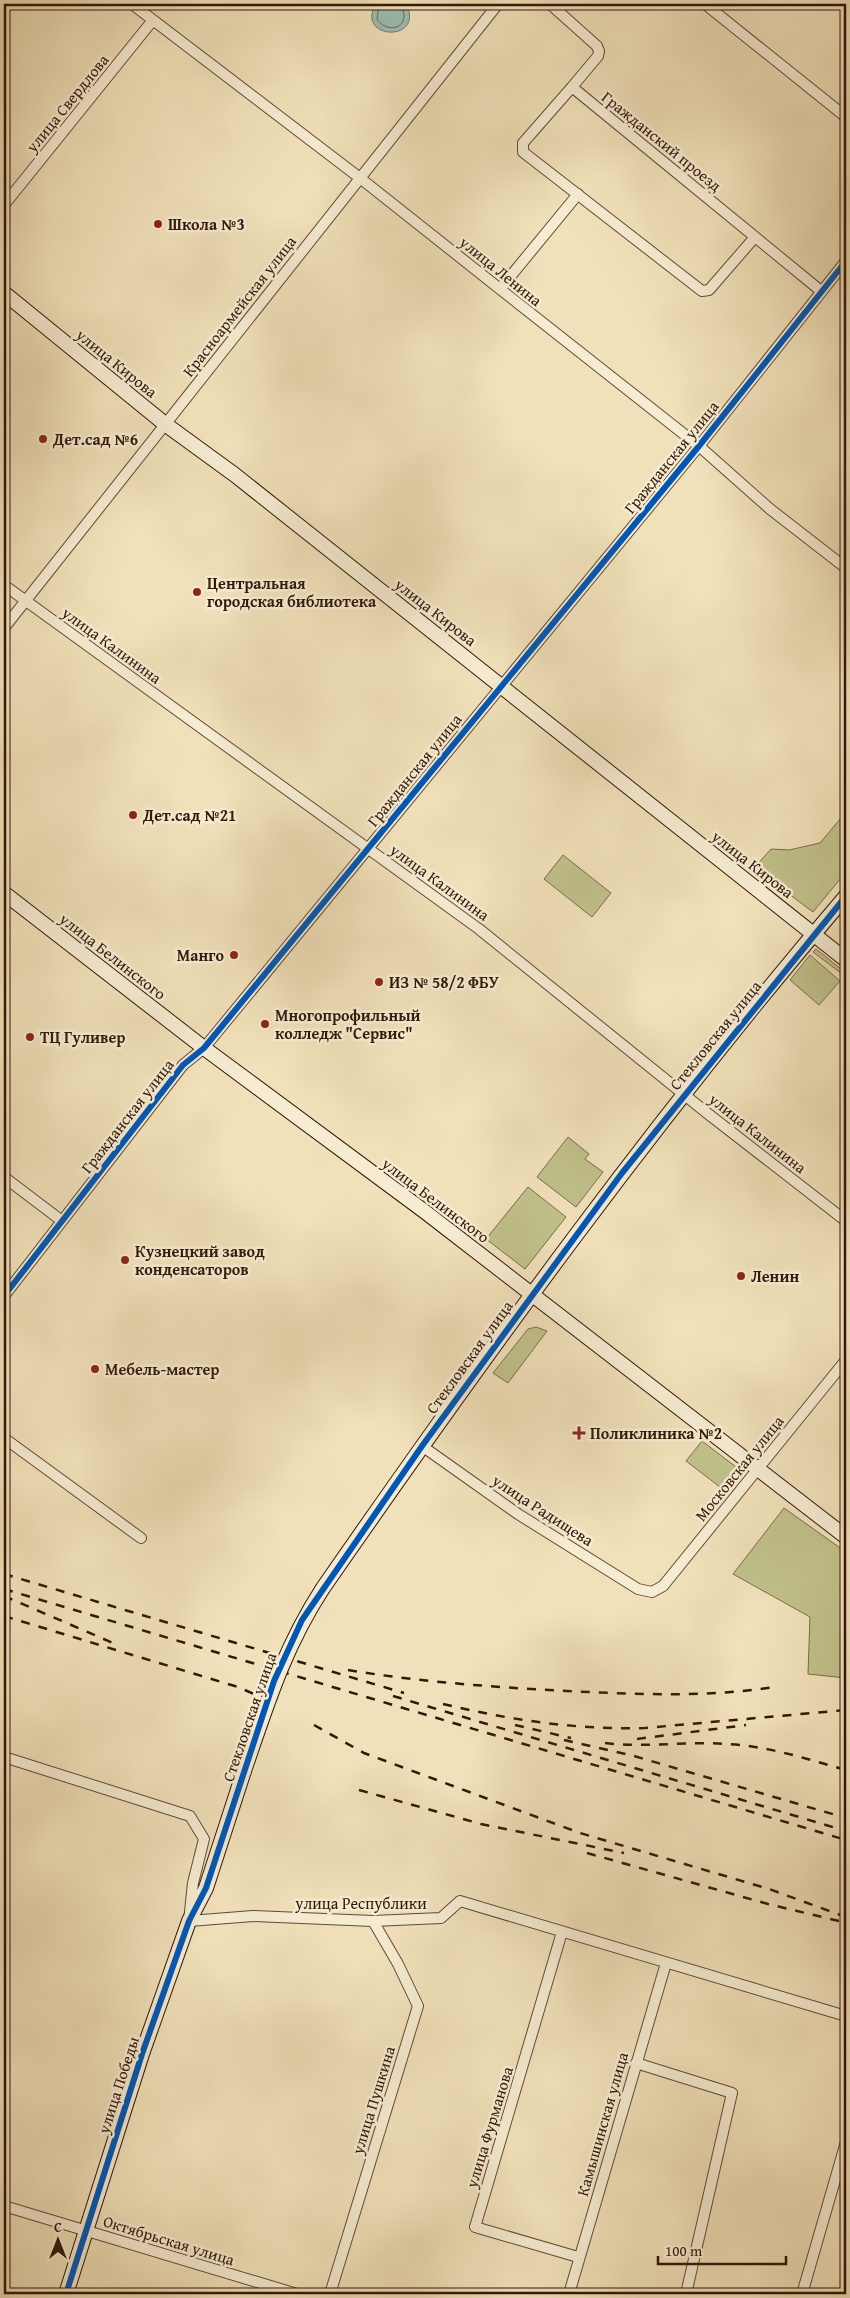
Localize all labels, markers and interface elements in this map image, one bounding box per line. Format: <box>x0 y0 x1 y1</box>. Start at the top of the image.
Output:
street label: улица Свердлова <box>19 48 114 158</box>
street label: Гражданский проезд <box>597 85 727 197</box>
place label: Школа №3 <box>168 212 245 236</box>
marker: Школа №3 <box>152 218 164 230</box>
street label: Красноармейская улица <box>176 230 302 382</box>
street label: улица Ленина <box>454 230 548 312</box>
street label: улица Кирова <box>70 322 163 403</box>
street label: Гражданская улица <box>618 395 724 519</box>
place label: Дет.сад №6 <box>52 427 138 451</box>
marker: Дет.сад №6 <box>37 433 49 445</box>
place label: Центральная городская библиотека <box>207 571 377 613</box>
street label: улица Кирова <box>389 572 482 652</box>
marker: Центральная городская библиотека <box>191 586 203 598</box>
street label: улица Калинина <box>56 600 167 690</box>
street label: Гражданская улица <box>361 708 467 832</box>
place label: Дет.сад №21 <box>142 803 236 827</box>
marker: Дет.сад №21 <box>127 809 139 821</box>
street label: улица Кирова <box>706 824 799 904</box>
street label: улица Калинина <box>384 837 495 927</box>
street label: улица Белинского <box>54 906 171 1005</box>
place label: Манго <box>177 943 224 967</box>
marker: Манго <box>228 949 240 961</box>
place label: ИЗ № 58/2 ФБУ <box>389 970 499 994</box>
street label: Стекловская улица <box>663 975 767 1095</box>
marker: ИЗ № 58/2 ФБУ <box>373 976 385 988</box>
place label: Многопрофильный колледж "Сервис" <box>275 1003 421 1045</box>
marker: Многопрофильный колледж "Сервис" <box>259 1018 271 1030</box>
place label: ТЦ Гуливер <box>40 1025 125 1049</box>
marker: ТЦ Гуливер <box>24 1031 36 1043</box>
street label: Гражданская улица <box>75 1053 180 1178</box>
street label: улица Калинина <box>703 1087 812 1179</box>
street label: улица Белинского <box>376 1151 495 1249</box>
place label: Кузнецкий завод конденсаторов <box>135 1239 265 1281</box>
marker: Кузнецкий завод конденсаторов <box>119 1254 131 1266</box>
place label: Ленин <box>751 1264 799 1288</box>
marker: Ленин <box>735 1270 747 1282</box>
street label: Стекловская улица <box>420 1295 519 1419</box>
place label: Мебель-мастер <box>105 1357 219 1381</box>
marker: Мебель-мастер <box>89 1363 101 1375</box>
street label: Московская улица <box>689 1410 789 1526</box>
place label: Поликлиника №2 <box>590 1421 722 1445</box>
marker: Поликлиника №2 <box>572 1426 586 1440</box>
street label: улица Радищева <box>487 1468 599 1552</box>
street label: Стекловская улица <box>216 1649 282 1785</box>
street label: улица Республики <box>294 1891 427 1915</box>
street label: улица Победы <box>91 2033 145 2138</box>
street label: улица Пушкина <box>345 2043 401 2158</box>
street label: Камышинская улица <box>570 2049 634 2199</box>
street label: улица Фурманова <box>459 2063 519 2192</box>
street label: Октябрьская улица <box>100 2209 238 2271</box>
north arrow <box>32 2216 82 2266</box>
text: С <box>54 2217 62 2237</box>
scale bar <box>658 2233 785 2265</box>
text: 100 m <box>665 2240 703 2261</box>

